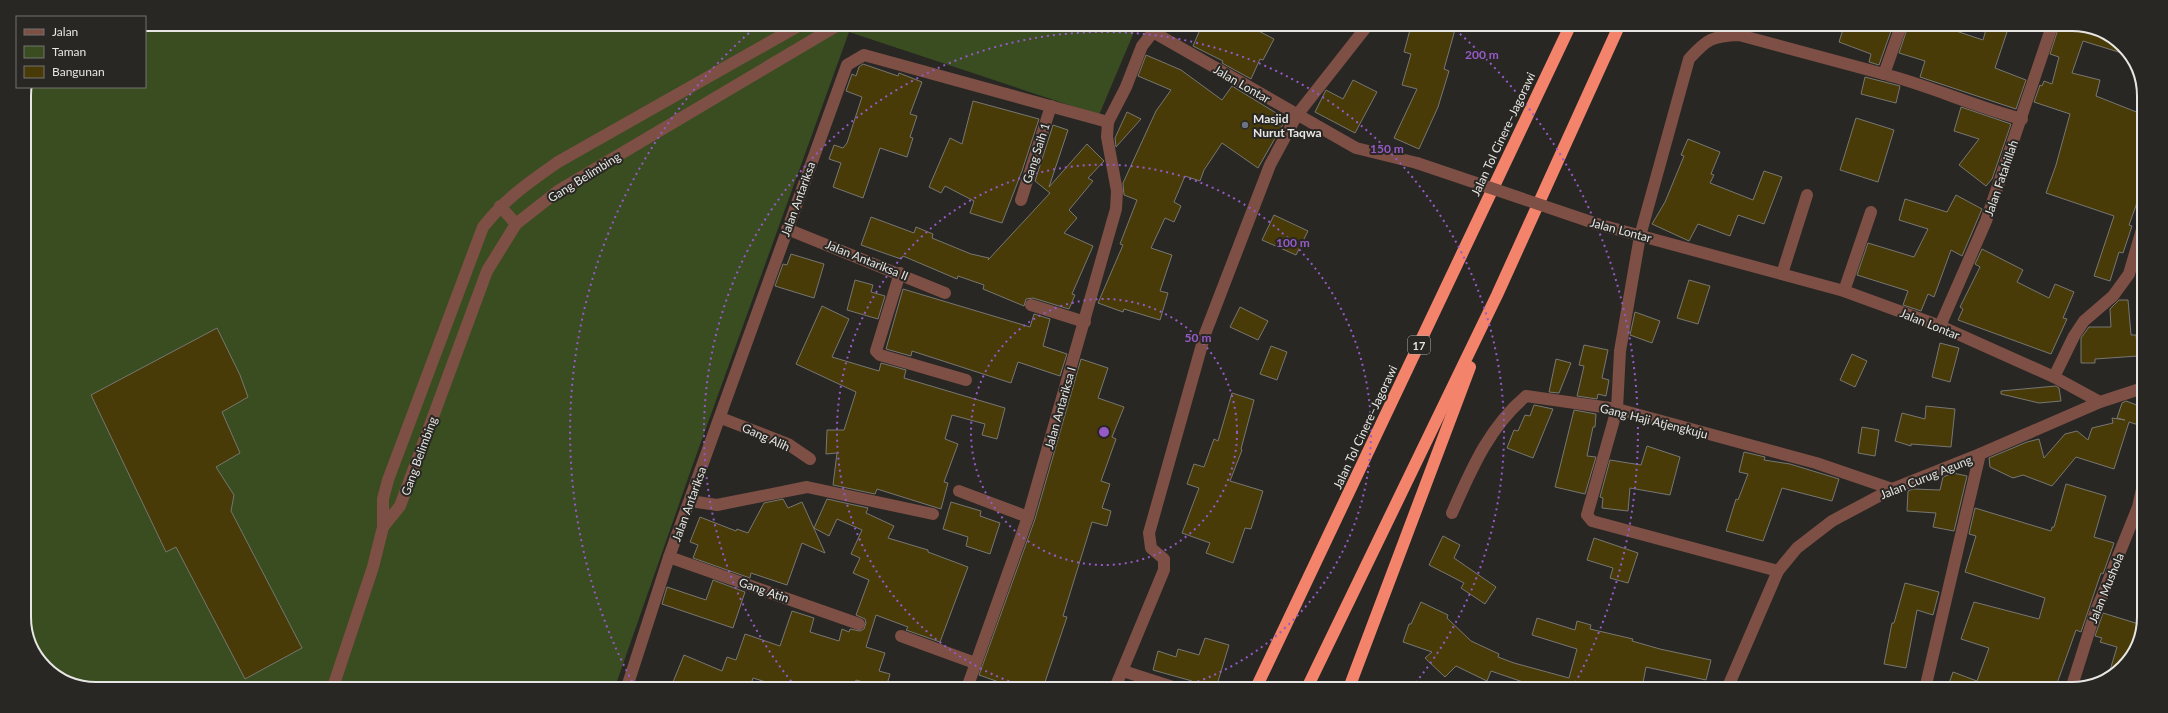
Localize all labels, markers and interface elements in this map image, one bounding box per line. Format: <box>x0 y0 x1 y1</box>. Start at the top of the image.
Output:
legend <box>16 16 146 88</box>
text: Jalan <box>52 24 78 39</box>
text: Taman <box>52 44 86 59</box>
text: 200 m <box>1465 47 1499 62</box>
street label: Jalan Lontar <box>1211 62 1274 107</box>
text: Bangunan <box>52 64 105 79</box>
street label: Jalan Tol Cinere–Jagorawi <box>1468 70 1538 198</box>
place label: Masjid Nurut Taqwa <box>1253 111 1322 140</box>
marker: Masjid Nurut Taqwa <box>1240 120 1250 130</box>
street label: Gang Saih 1 <box>1019 121 1053 185</box>
street label: Jalan Fatahillah <box>1981 138 2021 218</box>
text: 150 m <box>1370 141 1404 156</box>
street label: Gang Belimbing <box>545 149 623 205</box>
street label: Jalan Antariksa <box>778 160 818 238</box>
street label: Jalan Lontar <box>1589 215 1654 246</box>
text: 100 m <box>1276 235 1310 250</box>
street label: Jalan Antariksa II <box>823 237 911 283</box>
street label: Jalan Lontar <box>1898 305 1963 343</box>
text: 50 m <box>1185 330 1211 345</box>
road number: 17 <box>1408 336 1430 354</box>
street label: Jalan Tol Cinere–Jagorawi <box>1330 363 1400 491</box>
street label: Jalan Antariksa I <box>1041 365 1079 451</box>
street label: Gang Haji Atjengkuju <box>1599 400 1709 442</box>
street label: Gang Belimbing <box>398 415 440 497</box>
street label: Gang Alih <box>740 420 792 454</box>
centre of rings <box>1097 425 1111 439</box>
street label: Jalan Curug Agung <box>1878 452 1974 502</box>
street label: Jalan Antariksa <box>669 465 709 543</box>
street label: Jalan Mushola <box>2085 551 2127 625</box>
street label: Gang Atin <box>737 574 791 606</box>

